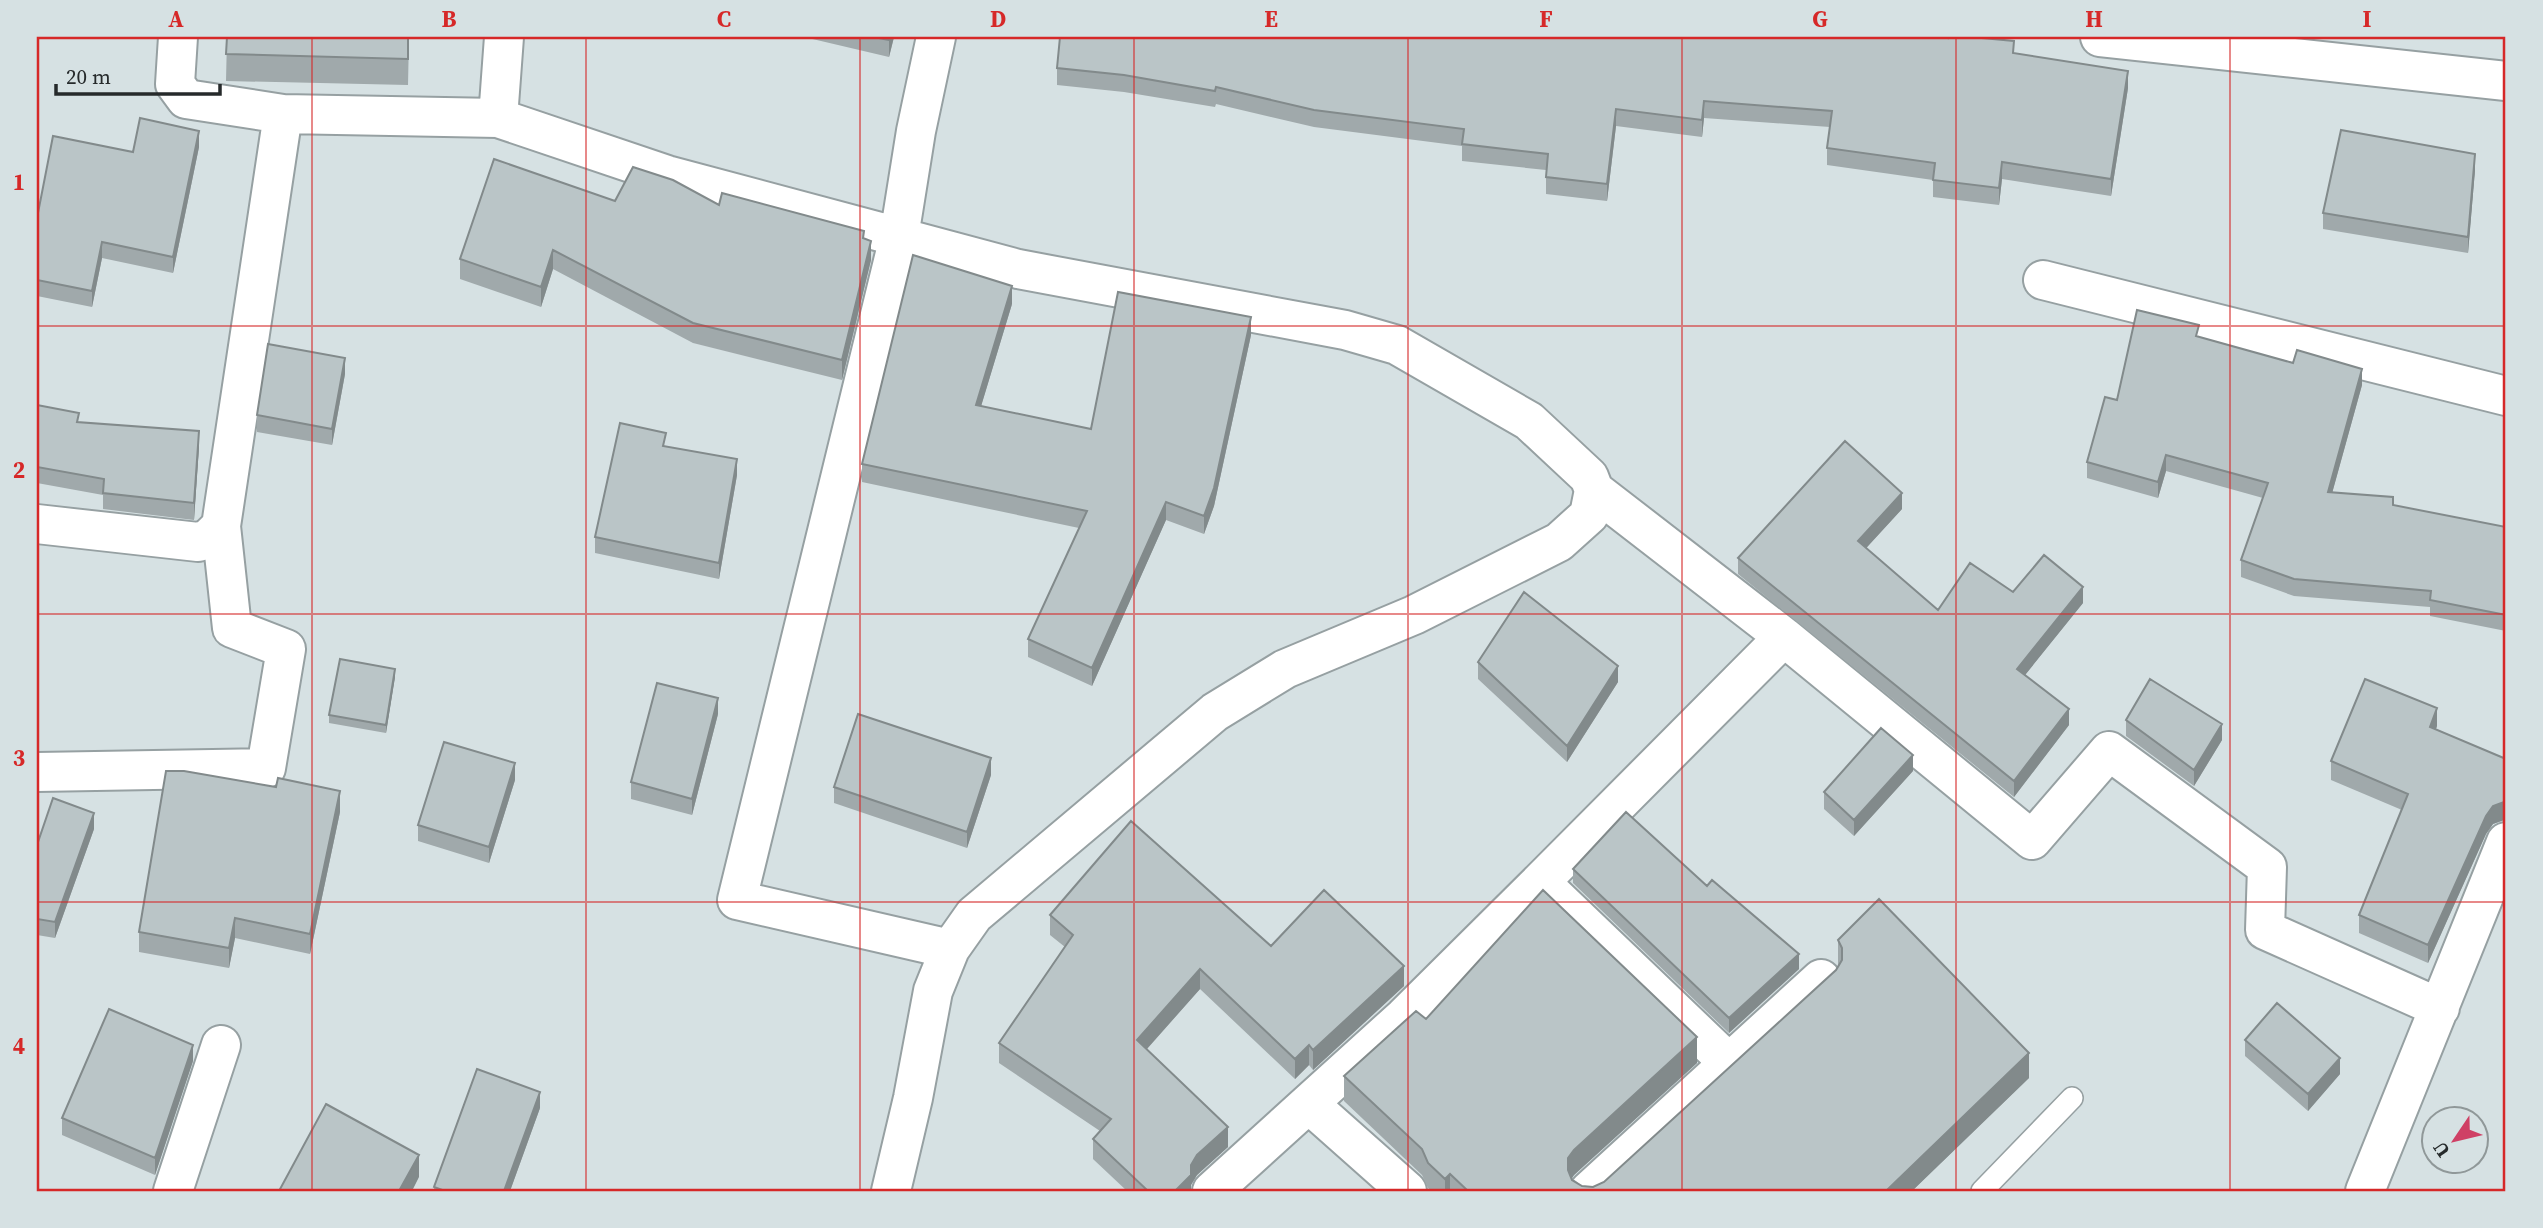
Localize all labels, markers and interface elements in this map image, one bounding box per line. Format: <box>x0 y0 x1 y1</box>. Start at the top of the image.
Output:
text: A <box>168 3 184 35</box>
text: B <box>442 3 457 35</box>
text: C <box>717 3 731 35</box>
text: D <box>990 3 1006 35</box>
text: E <box>1264 3 1278 35</box>
text: F <box>1539 3 1553 35</box>
text: G <box>1812 3 1828 35</box>
text: H <box>2085 3 2103 35</box>
text: I <box>2363 3 2372 35</box>
scale bar <box>56 52 220 96</box>
text: 20 m <box>66 62 111 91</box>
text: 1 <box>13 166 25 198</box>
text: 2 <box>13 454 25 486</box>
text: 3 <box>13 742 25 774</box>
text: 4 <box>13 1030 25 1062</box>
north arrow <box>2420 1106 2490 1176</box>
text: U <box>2426 1137 2456 1163</box>

